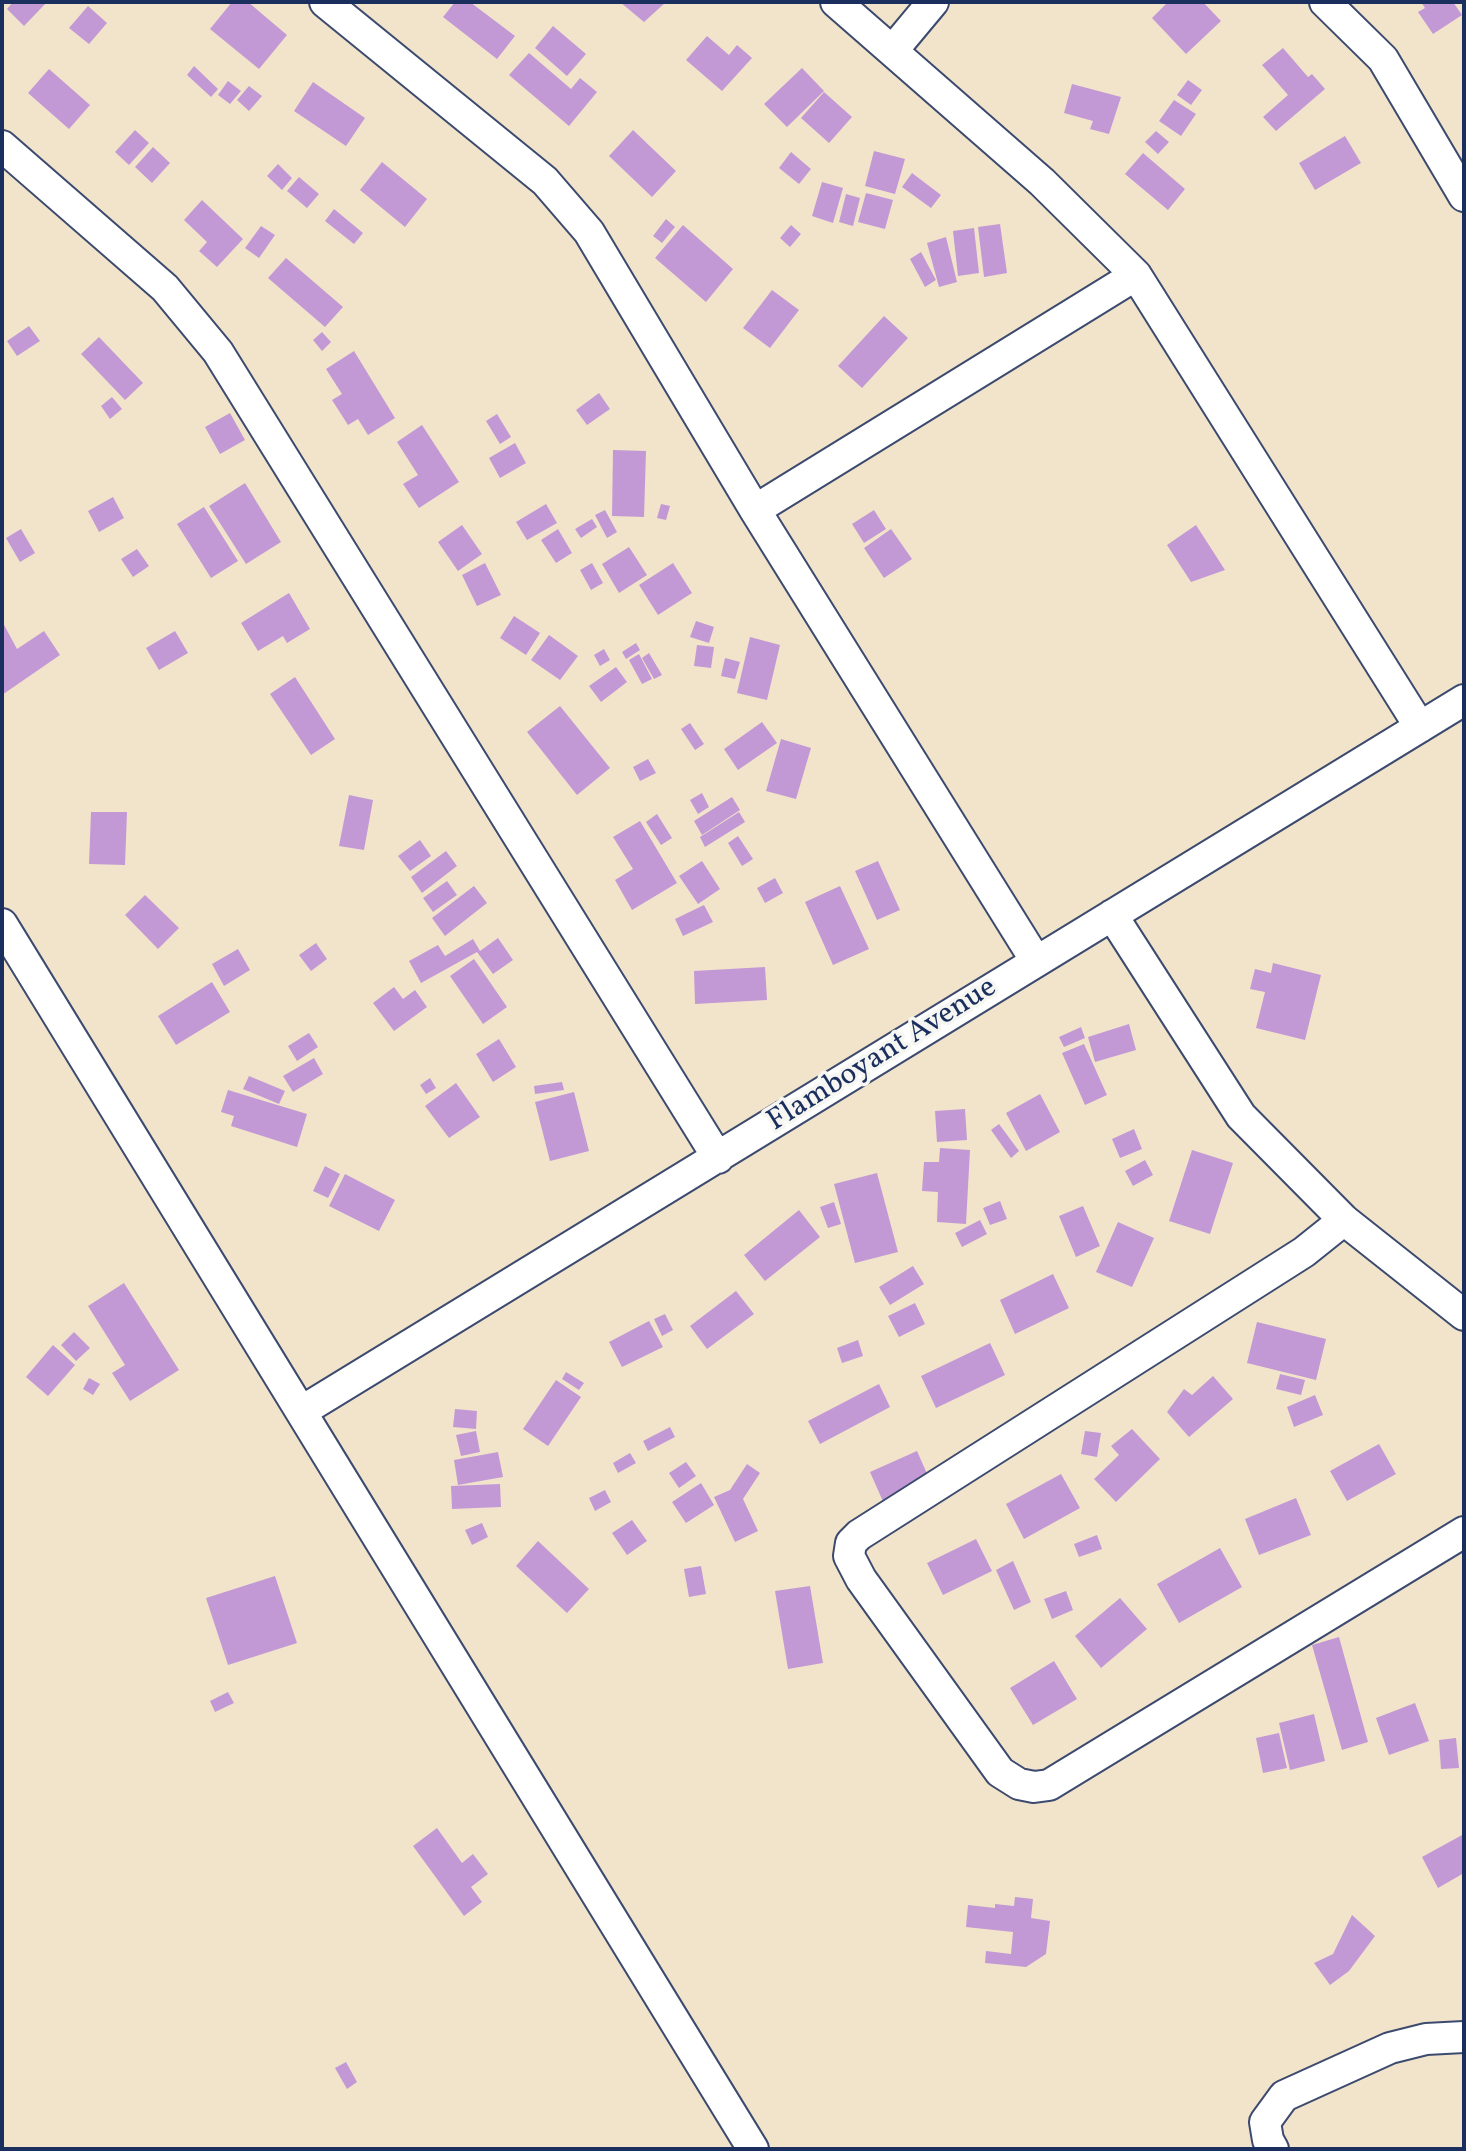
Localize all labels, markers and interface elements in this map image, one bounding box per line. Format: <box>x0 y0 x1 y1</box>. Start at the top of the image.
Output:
street label: Flamboyant Avenue <box>762 971 1004 1141</box>

